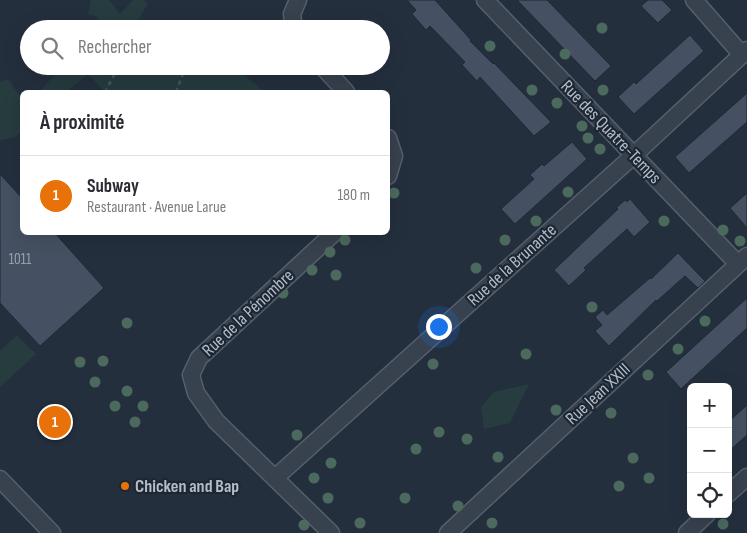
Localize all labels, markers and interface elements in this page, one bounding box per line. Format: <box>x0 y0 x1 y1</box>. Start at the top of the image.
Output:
search box <box>20 20 390 75</box>
icon: search <box>38 34 66 62</box>
text: Rechercher <box>78 36 152 59</box>
street label: Rue des Quatre-Temps <box>556 76 666 188</box>
text: À proximité <box>40 110 125 135</box>
text: Subway <box>87 175 139 198</box>
text: 1 <box>53 186 59 205</box>
text: 180 m <box>337 186 370 205</box>
text: Restaurant · Avenue Larue <box>87 198 226 217</box>
street label: Rue de la Brunante <box>463 220 561 310</box>
house number: 1011 <box>9 250 32 269</box>
street label: Rue de la Pénombre <box>198 265 298 361</box>
your location <box>426 314 452 340</box>
street label: Rue Jean XXIII <box>561 359 635 429</box>
map controls <box>687 383 732 518</box>
button: + <box>687 383 732 428</box>
pin: 1 <box>39 403 71 441</box>
button: − <box>687 428 732 473</box>
button: locate <box>687 473 732 518</box>
place label: Chicken and Bap <box>135 476 239 497</box>
marker: Chicken and Bap <box>119 480 131 492</box>

